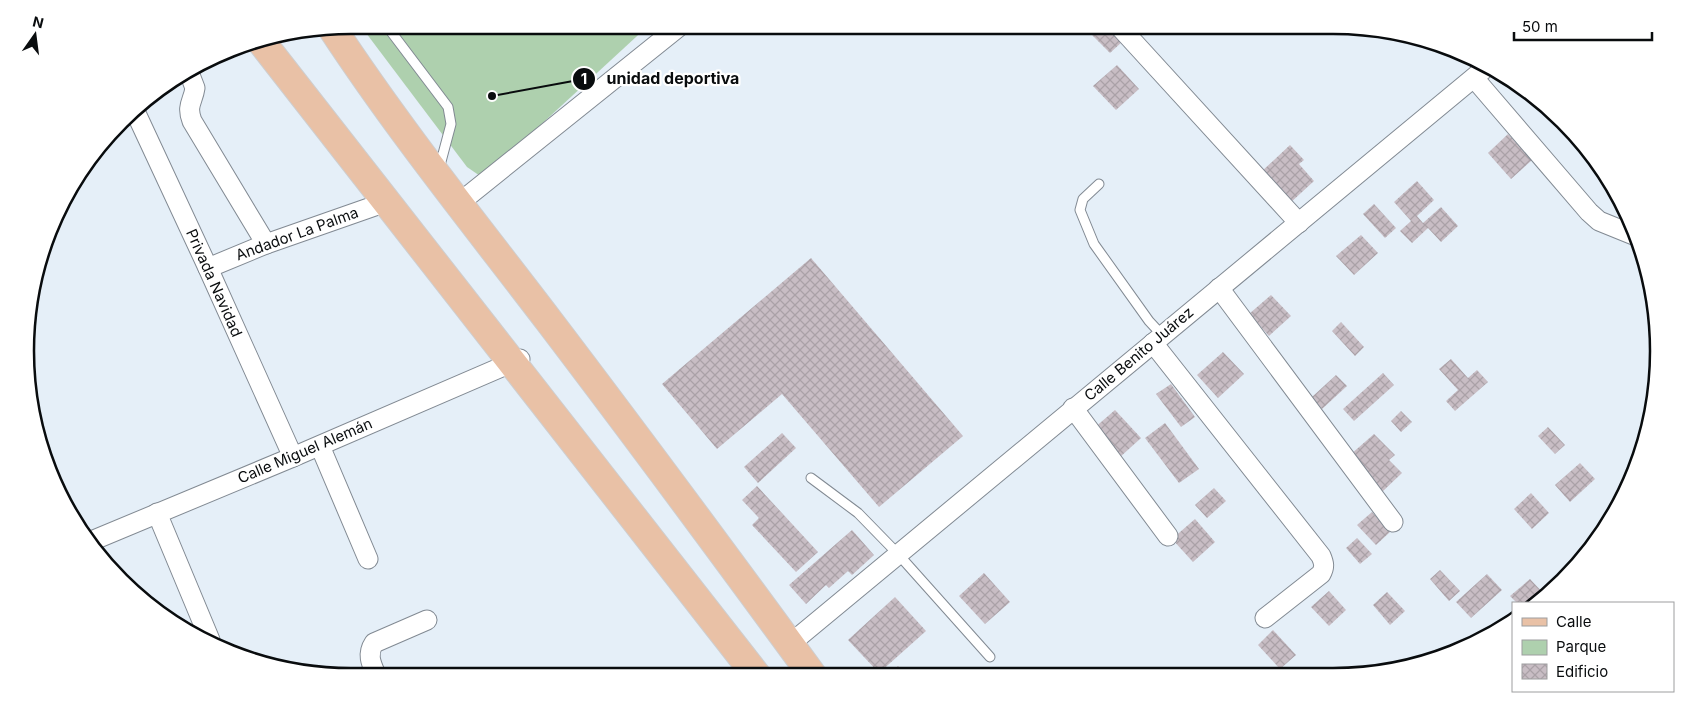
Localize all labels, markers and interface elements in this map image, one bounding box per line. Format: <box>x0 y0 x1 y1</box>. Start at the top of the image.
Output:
north arrow <box>10 10 60 60</box>
scale bar <box>1514 10 1652 42</box>
text: N <box>31 12 45 31</box>
text: 50 m <box>1522 17 1558 36</box>
callout: unidad deportiva <box>571 63 749 94</box>
text: unidad deportiva <box>607 68 739 88</box>
text: 1 <box>581 69 587 88</box>
street label: Andador La Palma <box>233 203 361 265</box>
street label: Privada Navidad <box>182 226 247 340</box>
street label: Calle Benito Juárez <box>1080 302 1197 405</box>
street label: Calle Miguel Alemán <box>235 414 375 488</box>
legend <box>1512 602 1674 692</box>
text: Calle <box>1556 612 1591 631</box>
text: Parque <box>1556 637 1606 656</box>
text: Edificio <box>1556 662 1608 681</box>

